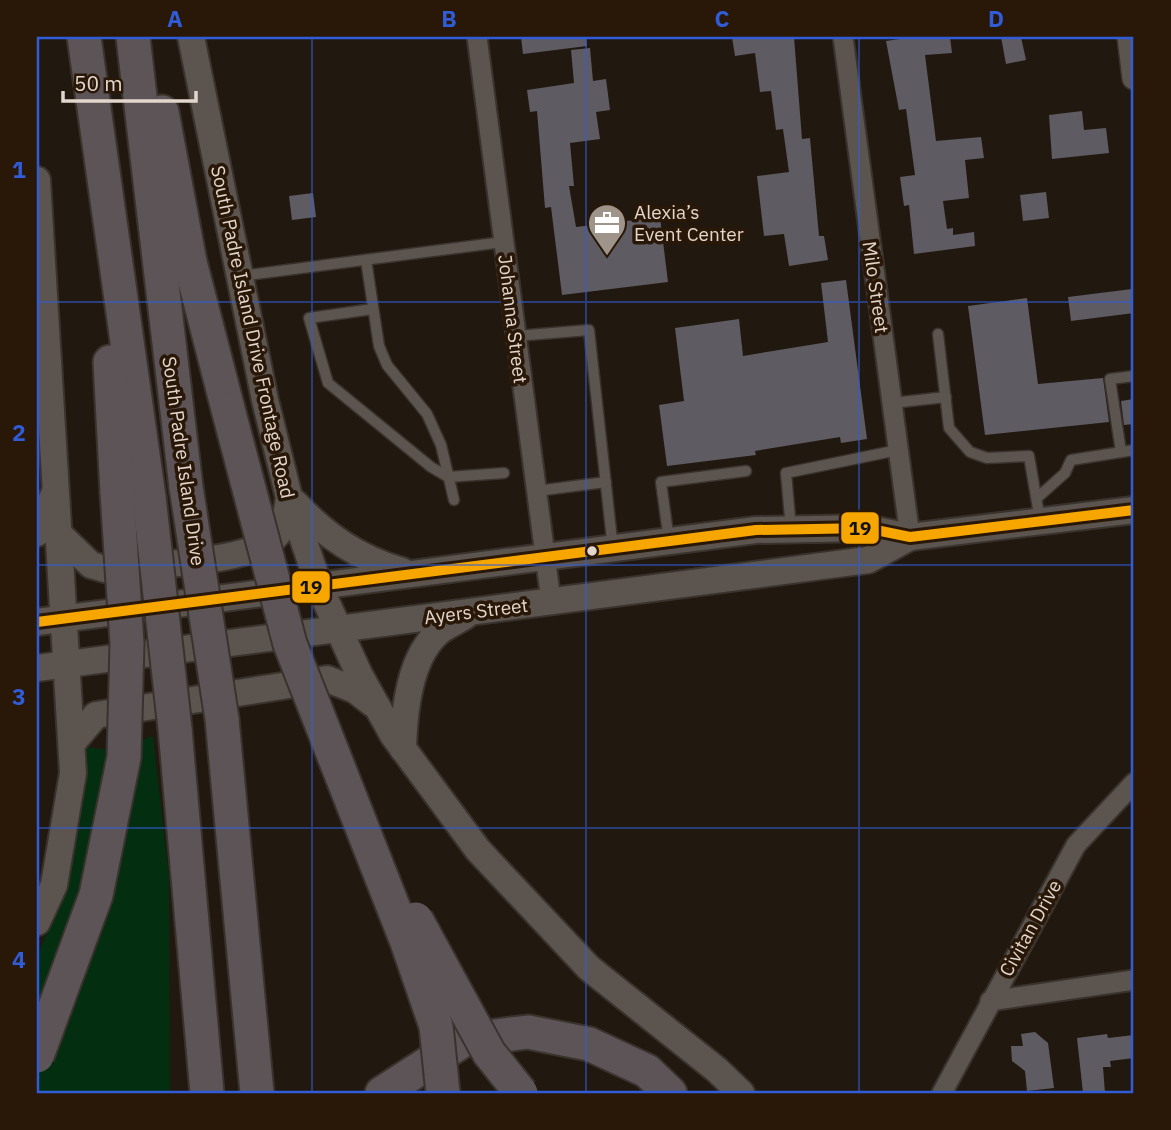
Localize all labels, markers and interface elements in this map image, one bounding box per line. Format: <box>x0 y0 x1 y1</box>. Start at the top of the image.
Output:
text: A <box>167 3 183 33</box>
text: B <box>441 3 457 33</box>
text: C <box>715 3 730 33</box>
text: D <box>988 3 1004 33</box>
scale bar <box>63 60 196 104</box>
text: 50 m <box>74 69 123 97</box>
text: 1 <box>12 154 26 184</box>
street label: South Padre Island Drive Frontage Road <box>206 163 300 501</box>
place label: Alexia’s Event Center <box>634 200 744 246</box>
office icon: Alexia’s Event Center <box>586 202 628 257</box>
street label: Milo Street <box>858 239 894 335</box>
street label: Johanna Street <box>493 253 533 385</box>
street label: South Padre Island Drive <box>157 355 211 567</box>
text: 2 <box>12 417 26 447</box>
line badge: 19 <box>840 511 880 545</box>
text: 19 <box>849 516 871 540</box>
unlabelled marker <box>585 544 599 558</box>
line badge: 19 <box>291 570 331 604</box>
text: 19 <box>300 575 322 599</box>
street label: Ayers Street <box>423 593 529 629</box>
text: 3 <box>12 681 26 711</box>
street label: Civitan Drive <box>994 875 1066 981</box>
text: 4 <box>12 944 26 974</box>

